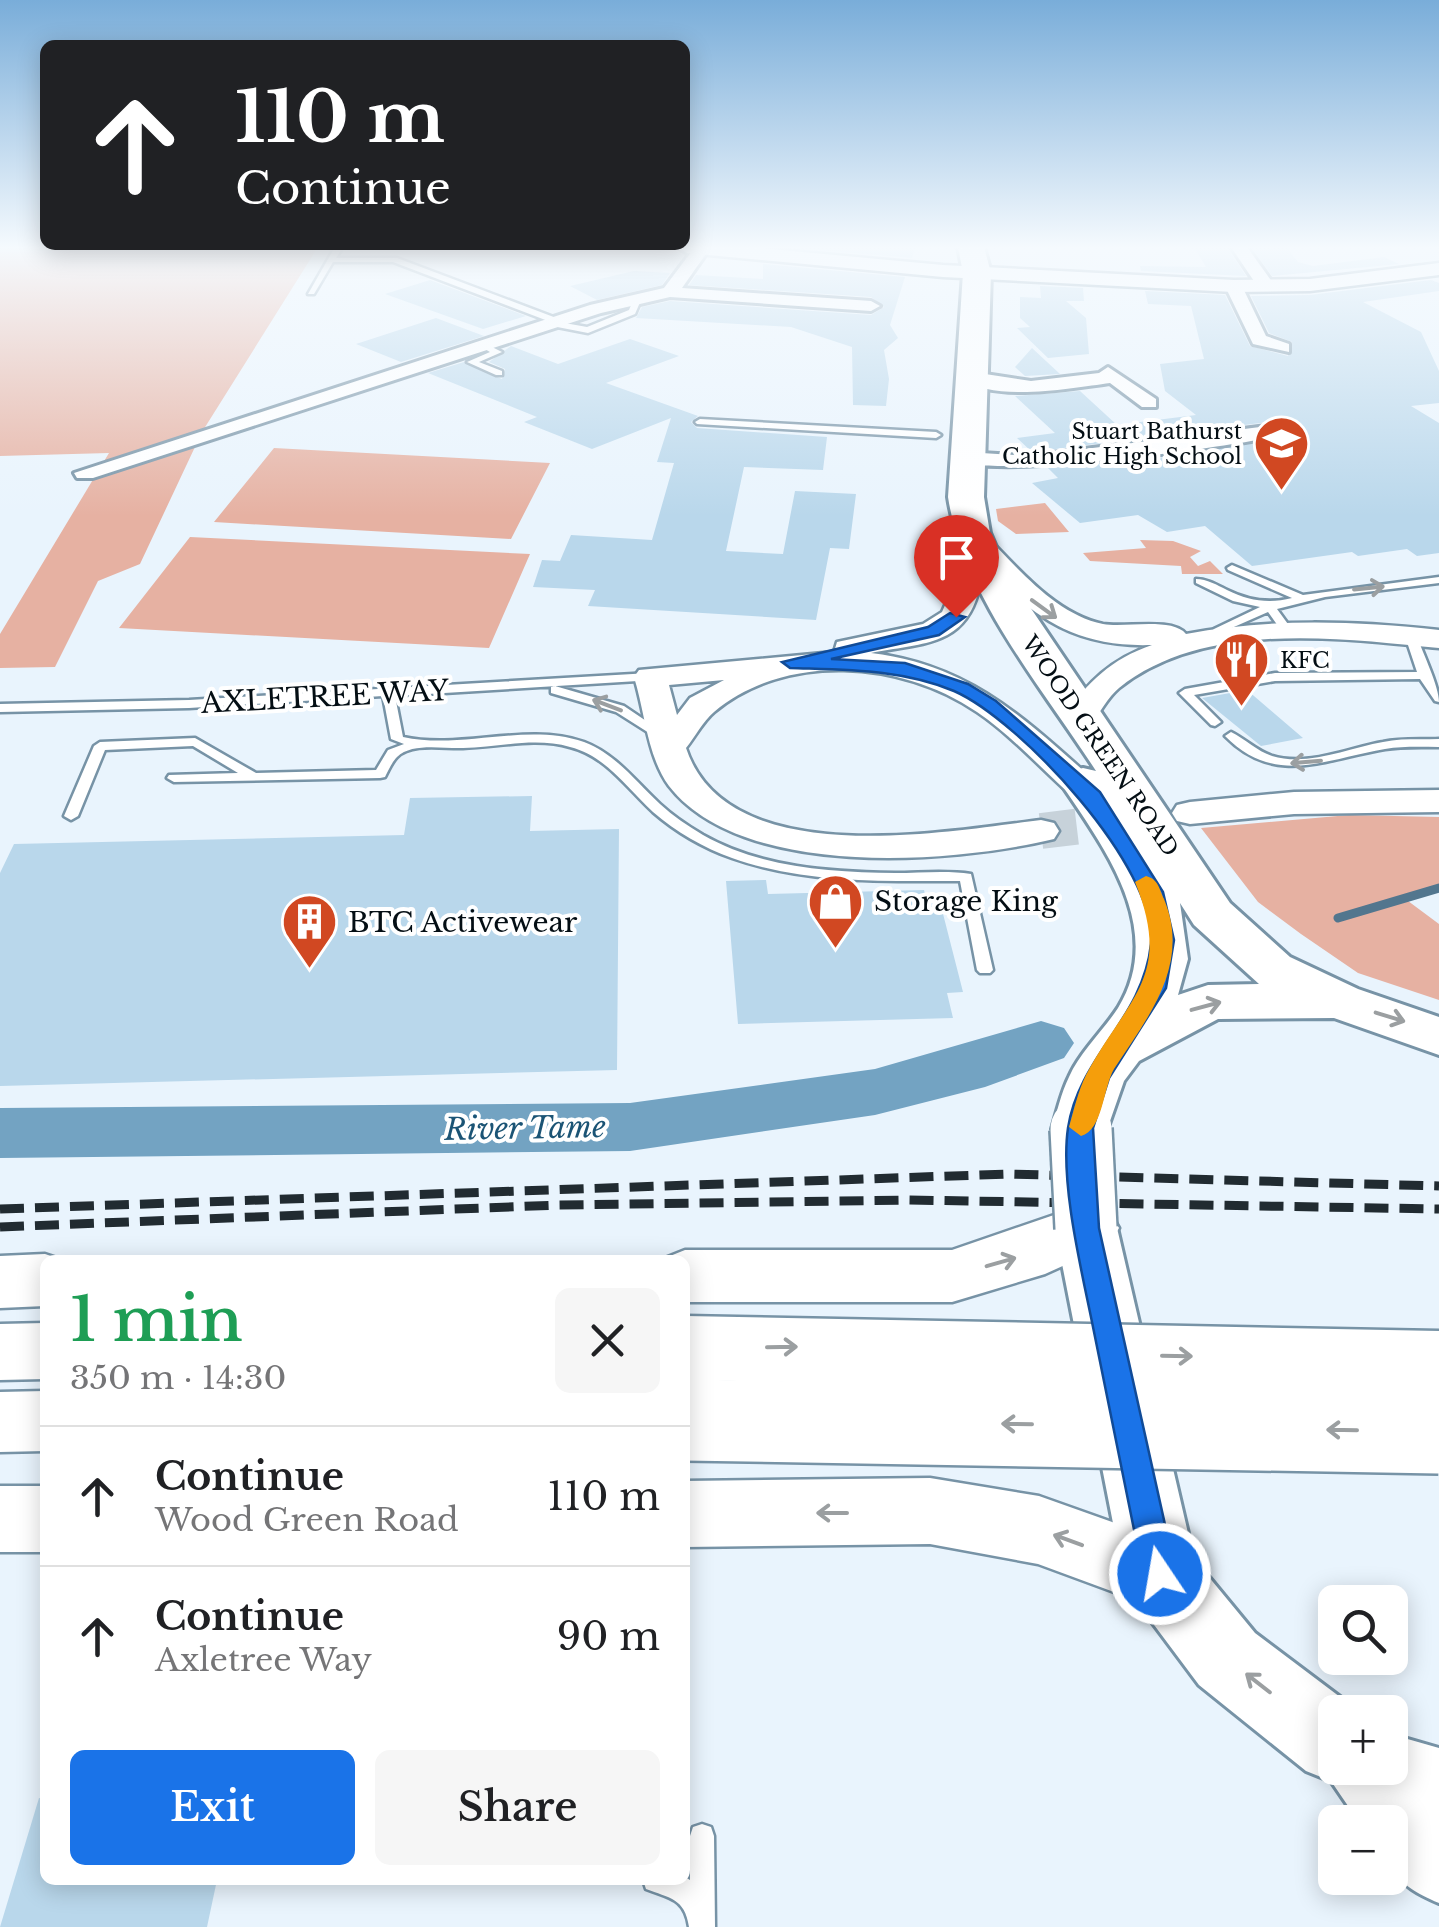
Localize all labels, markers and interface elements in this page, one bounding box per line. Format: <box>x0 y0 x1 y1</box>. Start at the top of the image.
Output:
text: 110 m <box>235 74 445 161</box>
icon: ahead <box>70 80 200 210</box>
text: Continue <box>235 160 451 216</box>
school or university icon: Stuart Bathurst Catholic High School <box>1251 414 1311 493</box>
place label: Stuart Bathurst Catholic High School <box>1002 418 1243 470</box>
pin <box>914 515 999 618</box>
icon: arrive <box>929 530 984 585</box>
one-way arrow <box>1352 578 1384 597</box>
one-way arrow <box>1030 599 1057 620</box>
street label: WOOD GREEN ROAD <box>1015 630 1184 861</box>
restaurant icon: KFC <box>1211 630 1271 709</box>
place label: KFC <box>1280 647 1330 674</box>
street label: AXLETREE WAY <box>199 673 450 721</box>
one-way arrow <box>592 695 623 713</box>
one-way arrow <box>1290 752 1323 771</box>
shop icon: Storage King <box>805 871 865 950</box>
place label: Storage King <box>874 884 1059 919</box>
building icon: BTC Activewear <box>279 892 339 971</box>
place label: BTC Activewear <box>348 905 578 940</box>
one-way arrow <box>1190 995 1221 1014</box>
one-way arrow <box>1373 1009 1405 1027</box>
water label: River Tame <box>443 1108 606 1148</box>
one-way arrow <box>984 1252 1016 1271</box>
text: 1 min <box>70 1283 243 1357</box>
button: close <box>555 1288 660 1393</box>
one-way arrow <box>766 1338 798 1356</box>
one-way arrow <box>1161 1347 1193 1366</box>
text: 350 m · 14:30 <box>70 1358 286 1398</box>
one-way arrow <box>1001 1414 1034 1434</box>
one-way arrow <box>1326 1420 1358 1439</box>
text: Continue <box>155 1453 344 1500</box>
icon: ahead <box>70 1469 125 1524</box>
text: 110 m <box>547 1473 660 1520</box>
text: Wood Green Road <box>155 1500 459 1540</box>
one-way arrow <box>817 1503 849 1522</box>
position arrow <box>1108 1522 1212 1626</box>
one-way arrow <box>1053 1530 1084 1548</box>
map controls <box>1318 1585 1408 1895</box>
button: search <box>1318 1585 1408 1675</box>
text: Continue <box>155 1593 344 1640</box>
icon: ahead <box>70 1609 125 1664</box>
text: 90 m <box>557 1613 660 1660</box>
text: Axletree Way <box>155 1640 372 1680</box>
one-way arrow <box>1245 1673 1272 1694</box>
button: + <box>1318 1695 1408 1785</box>
button: Exit <box>70 1750 355 1865</box>
button: Share <box>375 1750 660 1865</box>
button: − <box>1318 1805 1408 1895</box>

